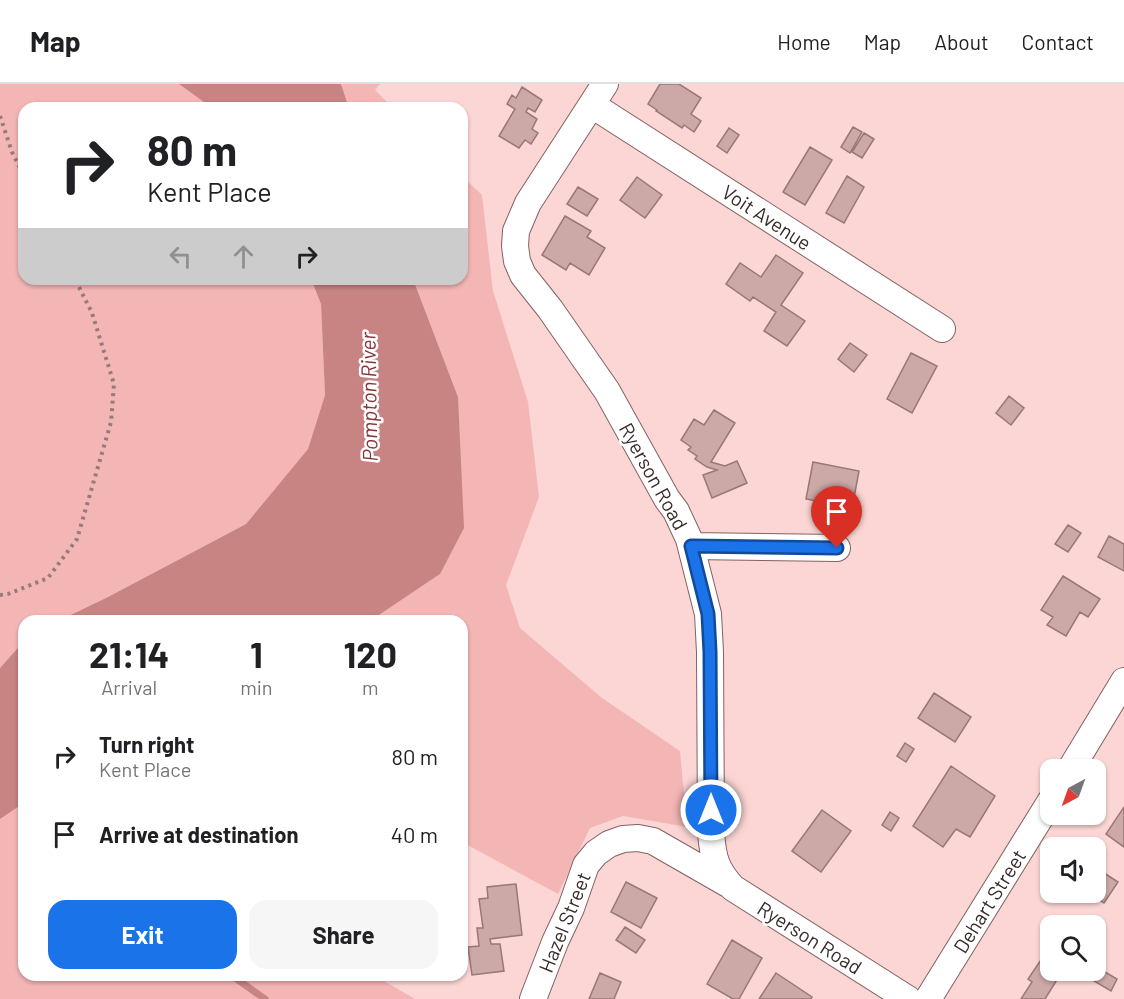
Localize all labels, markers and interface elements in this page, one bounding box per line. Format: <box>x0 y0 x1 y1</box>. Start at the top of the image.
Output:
text: Map <box>30 24 81 58</box>
text: Home <box>777 29 831 54</box>
text: Map <box>864 29 901 54</box>
text: About <box>934 29 989 54</box>
text: Contact <box>1022 29 1094 54</box>
text: 80 m <box>147 124 237 174</box>
icon: right <box>48 126 126 204</box>
text: Kent Place <box>147 175 272 207</box>
street label: Voit Avenue <box>718 179 816 255</box>
icon: left <box>164 240 197 273</box>
icon: ahead <box>227 240 260 273</box>
icon: right <box>290 240 323 273</box>
water label: Pompton River <box>354 332 382 462</box>
street label: Ryerson Road <box>615 418 693 534</box>
pin <box>811 486 862 548</box>
icon: arrive <box>820 495 853 528</box>
text: 21:14 <box>89 632 169 675</box>
text: 1 <box>250 632 263 675</box>
text: 120 <box>344 632 397 675</box>
text: Arrival <box>101 675 157 699</box>
text: min <box>240 675 273 699</box>
text: m <box>362 675 379 699</box>
text: Turn right <box>99 731 194 757</box>
icon: right <box>48 740 81 773</box>
text: 80 m <box>392 743 438 769</box>
text: Kent Place <box>99 757 191 781</box>
north arrow <box>1040 759 1106 825</box>
map controls <box>1040 759 1106 981</box>
position arrow <box>679 778 743 842</box>
icon: arrive <box>48 818 81 851</box>
text: Arrive at destination <box>99 821 298 847</box>
text: 40 m <box>391 821 438 847</box>
button: sound <box>1040 837 1106 903</box>
street label: Dehart Street <box>948 845 1030 957</box>
street label: Hazel Street <box>533 868 595 976</box>
street label: Ryerson Road <box>753 895 867 979</box>
button: Exit <box>48 900 237 969</box>
button: Share <box>249 900 438 969</box>
button: search <box>1040 915 1106 981</box>

